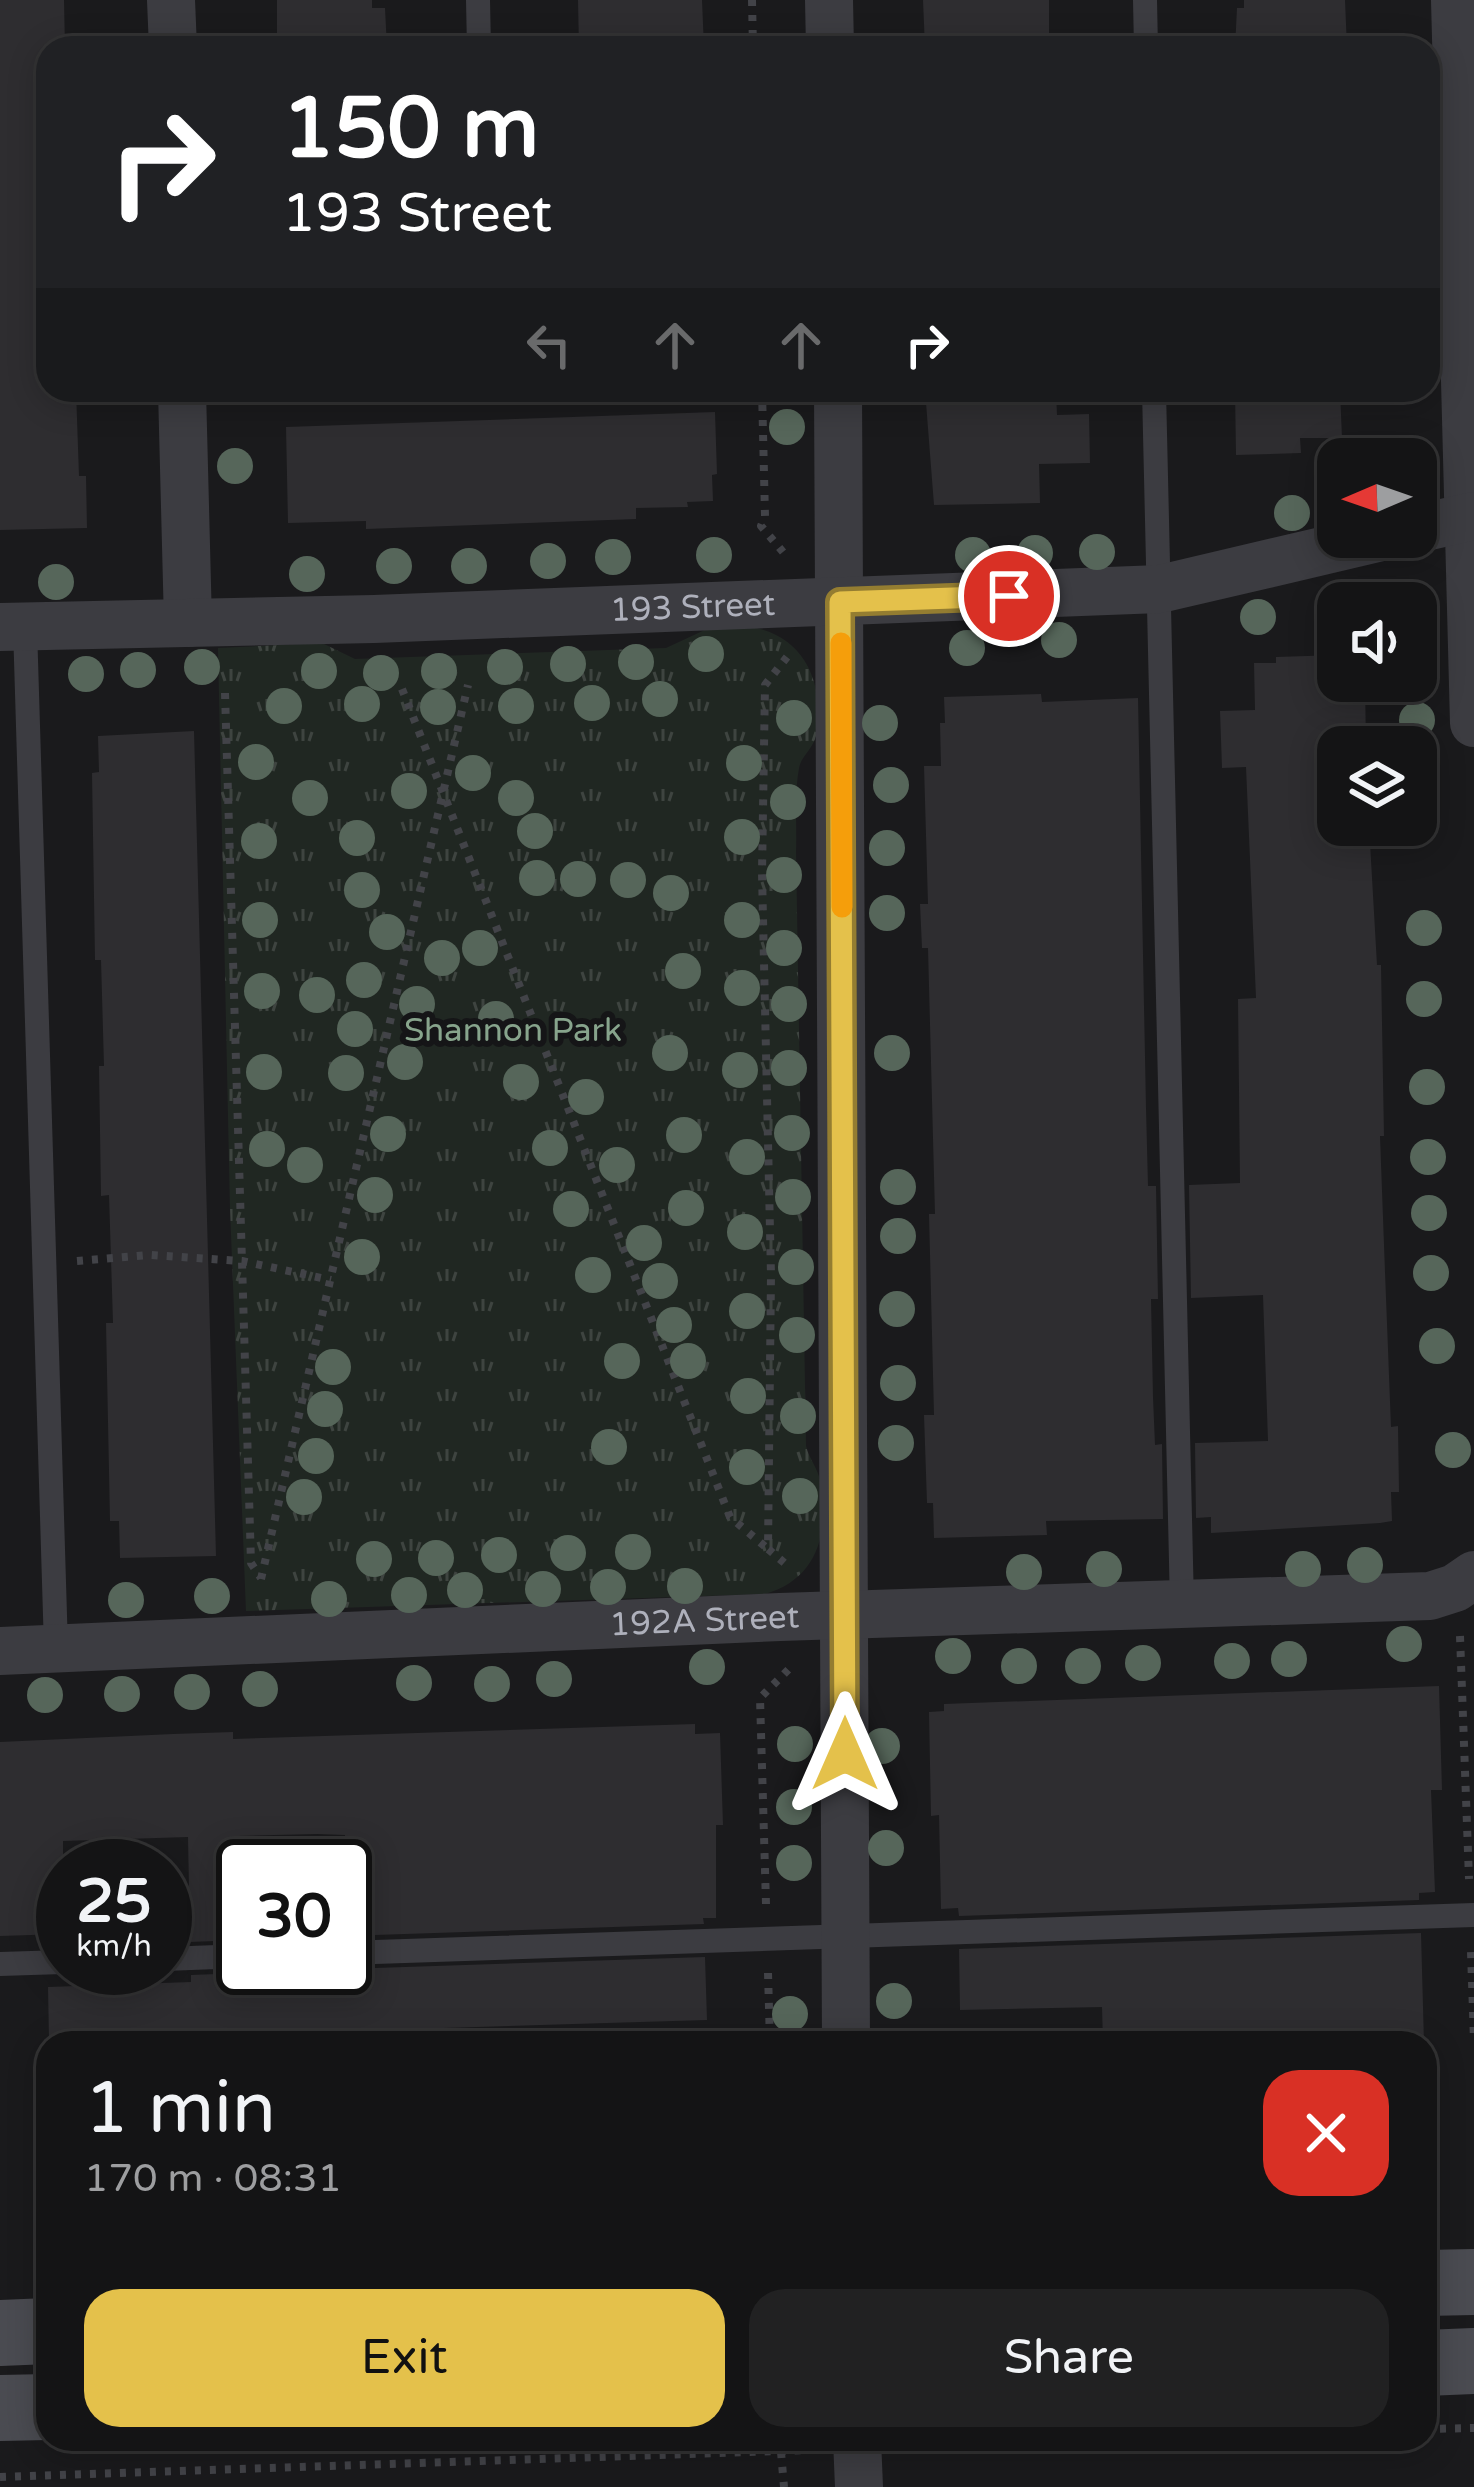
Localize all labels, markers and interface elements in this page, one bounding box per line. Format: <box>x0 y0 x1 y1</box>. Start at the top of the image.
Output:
text: 150 m <box>282 79 539 180</box>
icon: right <box>84 84 240 240</box>
text: 193 Street <box>282 181 552 246</box>
icon: left <box>516 312 582 378</box>
icon: ahead <box>642 312 708 378</box>
icon: ahead <box>768 312 834 378</box>
icon: right <box>894 312 960 378</box>
north arrow <box>1317 438 1437 558</box>
map controls <box>1317 438 1437 846</box>
pin <box>958 545 1060 647</box>
icon: arrive <box>976 563 1042 629</box>
button: sound <box>1317 582 1437 702</box>
street label: 193 Street <box>609 584 776 629</box>
button: layers <box>1317 726 1437 846</box>
park label: Shannon Park <box>404 1011 622 1050</box>
street label: 192A Street <box>609 1597 800 1644</box>
position arrow <box>782 1691 908 1817</box>
speed limit sign: 30 <box>216 1839 372 1995</box>
text: 25 <box>76 1866 152 1938</box>
text: km/h <box>76 1928 152 1965</box>
text: 1 min <box>84 2066 276 2153</box>
button: close <box>1263 2070 1389 2196</box>
text: 170 m · 08:31 <box>84 2155 342 2202</box>
button: Exit <box>84 2289 725 2427</box>
button: Share <box>749 2289 1389 2427</box>

